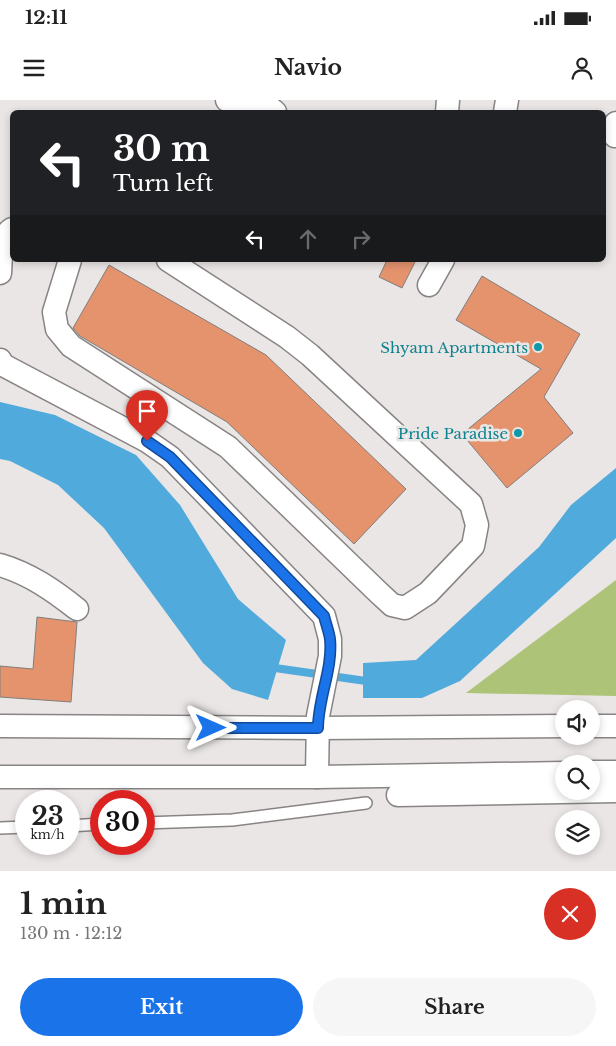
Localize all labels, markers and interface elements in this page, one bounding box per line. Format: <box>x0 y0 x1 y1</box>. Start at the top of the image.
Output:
text: 12:11 <box>25 6 68 29</box>
icon: menu <box>20 54 48 82</box>
text: Navio <box>274 54 342 81</box>
icon: person <box>568 54 596 82</box>
text: 30 m <box>113 127 210 170</box>
icon: left <box>30 130 95 195</box>
text: Turn left <box>113 170 213 197</box>
icon: left <box>241 225 269 253</box>
icon: ahead <box>294 225 322 253</box>
icon: right <box>347 225 375 253</box>
place label: Shyam Apartments <box>380 338 528 357</box>
marker: Shyam Apartments <box>532 341 544 353</box>
pin <box>126 390 168 441</box>
icon: arrive <box>133 397 161 425</box>
place label: Pride Paradise <box>398 424 508 443</box>
marker: Pride Paradise <box>512 427 524 439</box>
map controls <box>555 700 600 855</box>
button: sound <box>555 700 600 745</box>
position arrow <box>184 701 236 753</box>
button: search <box>555 755 600 800</box>
speed limit sign: 30 <box>90 790 155 855</box>
text: 23 <box>31 801 64 832</box>
button: layers <box>555 810 600 855</box>
text: km/h <box>30 827 65 842</box>
text: 1 min <box>20 885 107 922</box>
button: close <box>544 888 596 940</box>
text: 130 m · 12:12 <box>20 923 122 943</box>
button: Exit <box>20 978 303 1036</box>
button: Share <box>313 978 596 1036</box>

